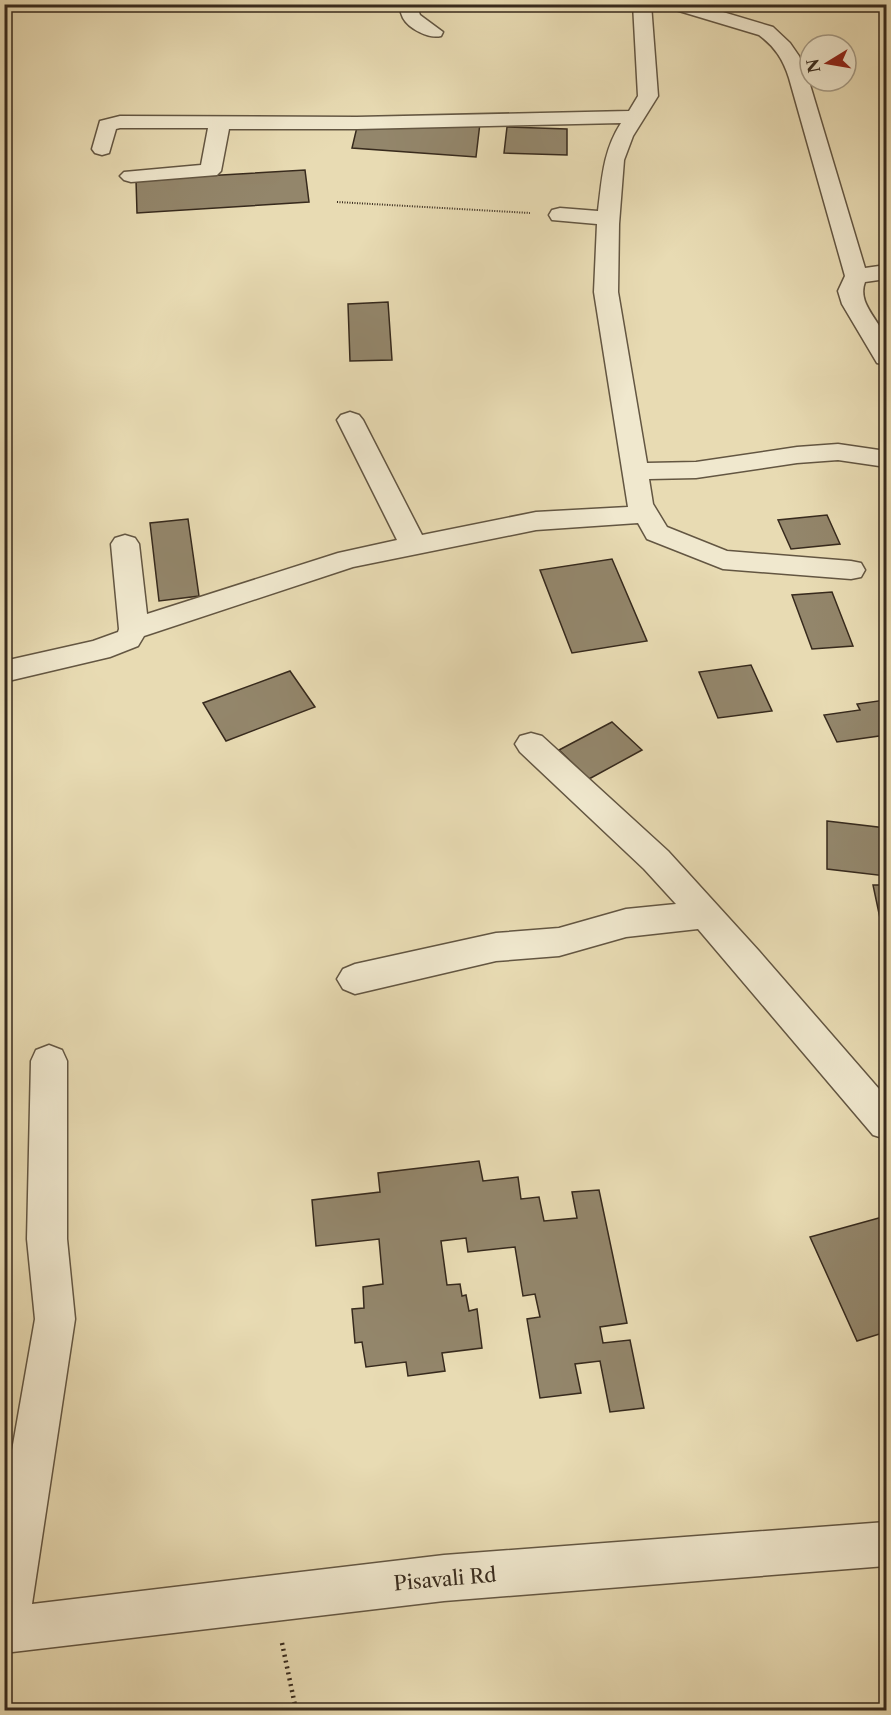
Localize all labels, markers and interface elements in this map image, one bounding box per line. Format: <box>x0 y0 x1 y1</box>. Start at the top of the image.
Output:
north arrow <box>798 33 858 93</box>
text: N <box>802 57 824 75</box>
street label: Pisavali Rd <box>393 1563 497 1595</box>

